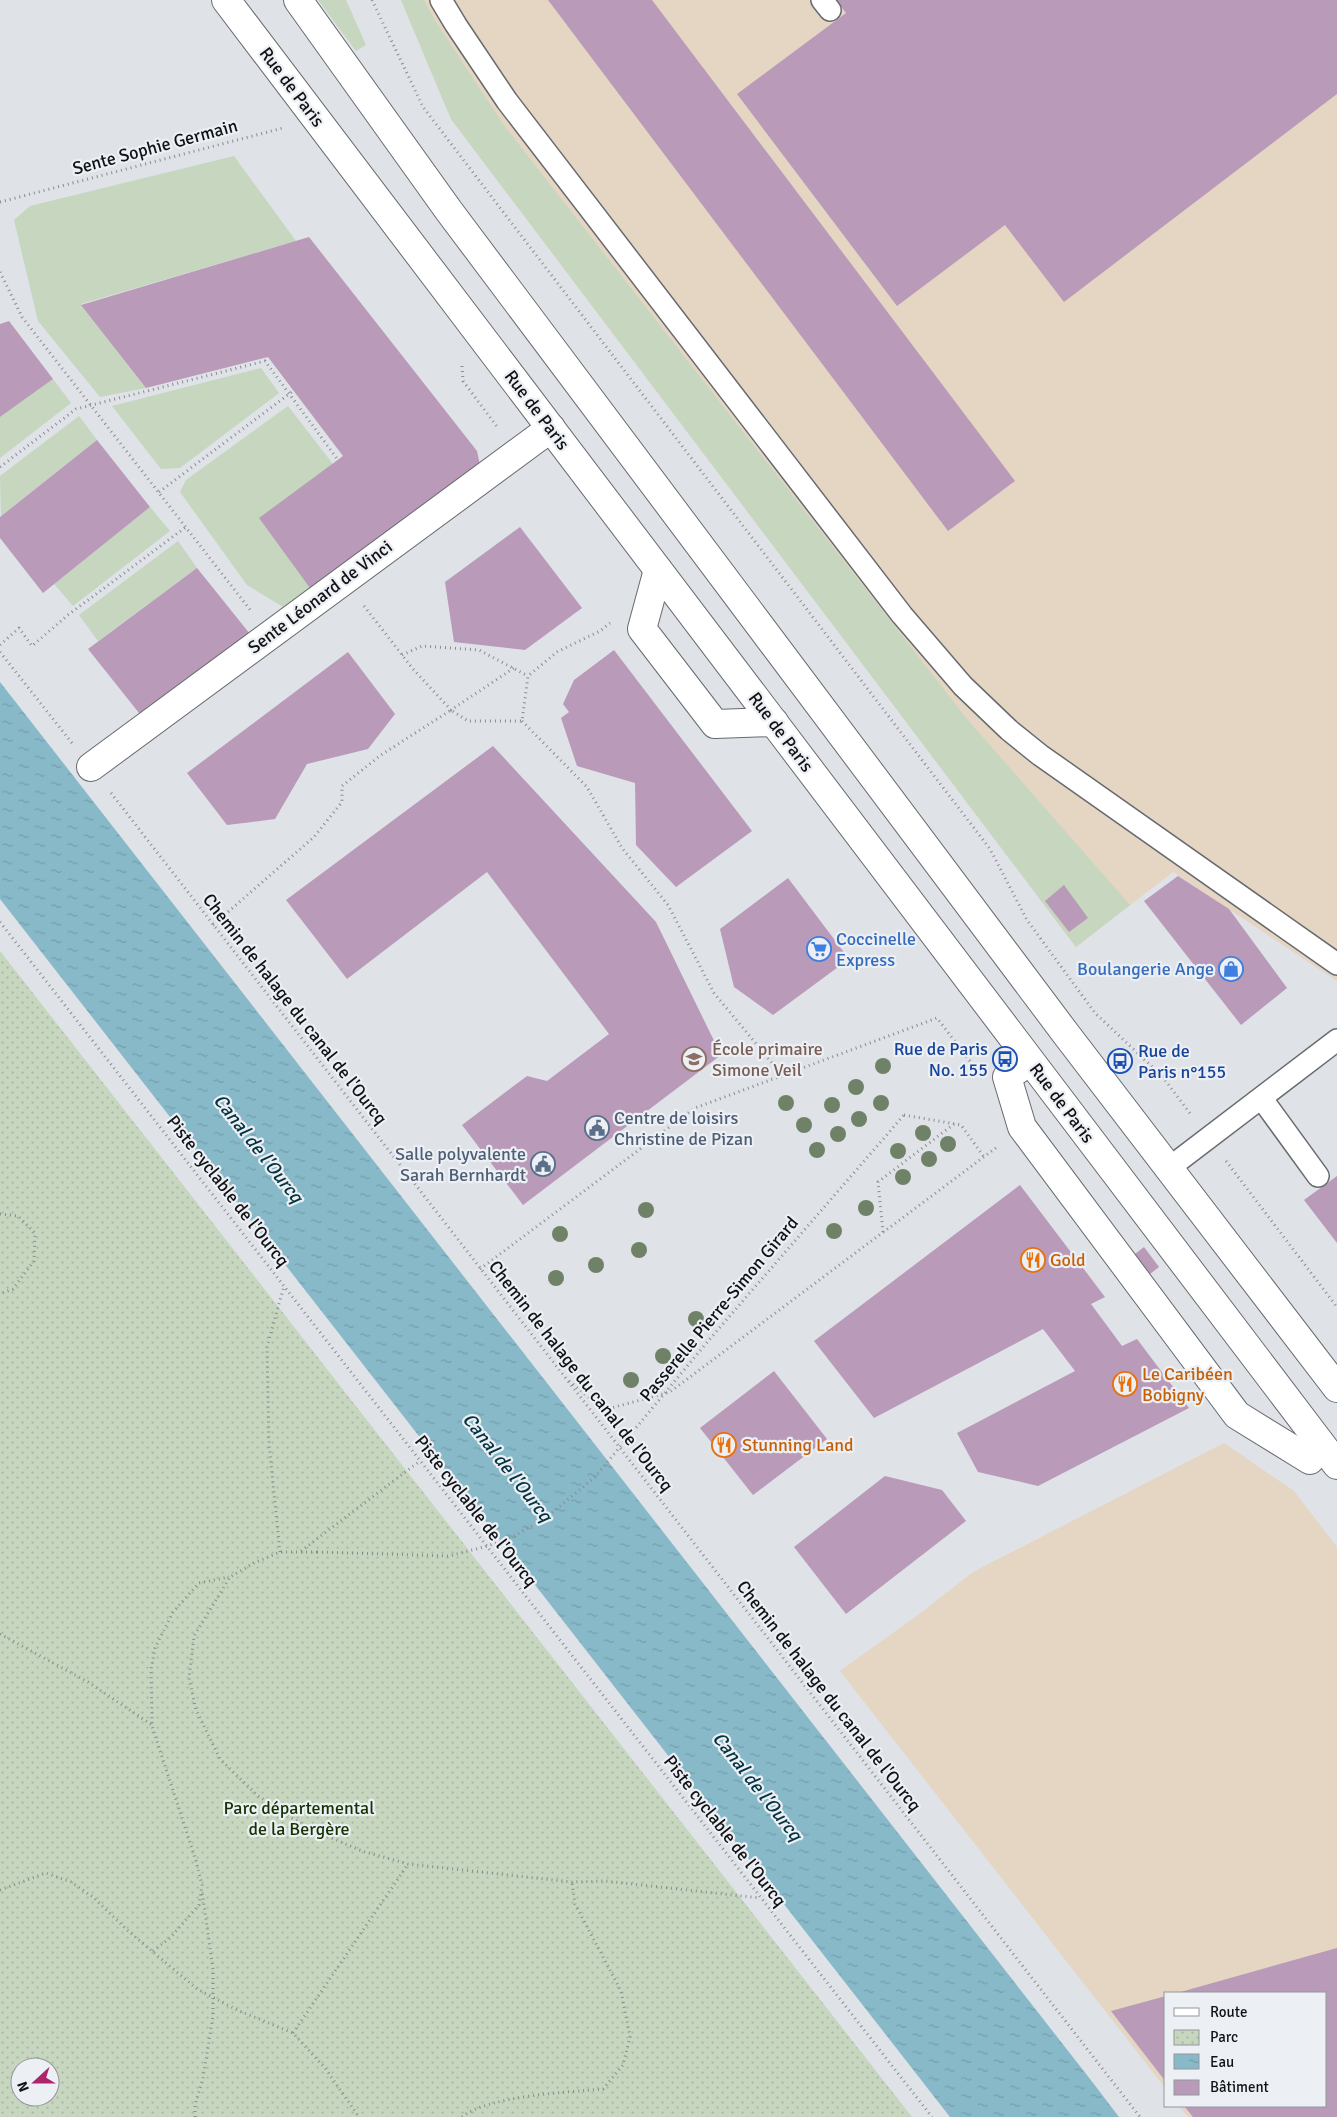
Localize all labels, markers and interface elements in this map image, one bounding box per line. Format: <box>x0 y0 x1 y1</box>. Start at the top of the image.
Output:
street label: Rue de Paris <box>255 43 329 131</box>
street label: Sente Sophie Germain <box>70 114 240 180</box>
street label: Rue de Paris <box>500 366 574 454</box>
street label: Sente Léonard de Vinci <box>243 535 397 659</box>
street label: Rue de Paris <box>744 688 818 776</box>
street label: Chemin de halage du canal de l'Ourcq <box>198 889 392 1129</box>
place label: Coccinelle Express <box>836 928 916 971</box>
supermarket icon: Coccinelle Express <box>806 936 832 962</box>
shop icon: Boulangerie Ange <box>1218 956 1244 982</box>
place label: Boulangerie Ange <box>1077 958 1214 980</box>
place label: École primaire Simone Veil <box>712 1038 823 1081</box>
place label: Rue de Paris No. 155 <box>894 1038 988 1081</box>
place label: Rue de Paris n°155 <box>1138 1040 1226 1083</box>
school or university icon: École primaire Simone Veil <box>681 1046 707 1072</box>
bus stop icon: Rue de Paris No. 155 <box>992 1046 1018 1072</box>
bus stop icon: Rue de Paris n°155 <box>1107 1048 1133 1074</box>
street label: Rue de Paris <box>1025 1059 1099 1147</box>
water label: Canal de l'Ourcq <box>208 1089 309 1210</box>
place label: Centre de loisirs Christine de Pizan <box>614 1107 753 1150</box>
street label: Piste cyclable de l'Ourcq <box>162 1111 294 1271</box>
public building icon: Centre de loisirs Christine de Pizan <box>584 1115 610 1141</box>
place label: Salle polyvalente Sarah Bernhardt <box>395 1143 526 1186</box>
public building icon: Salle polyvalente Sarah Bernhardt <box>530 1151 556 1177</box>
street label: Passerelle Pierre-Simon Girard <box>635 1212 803 1406</box>
restaurant icon: Gold <box>1020 1247 1046 1273</box>
place label: Gold <box>1050 1249 1086 1271</box>
street label: Chemin de halage du canal de l'Ourcq <box>484 1256 678 1496</box>
place label: Le Caribéen Bobigny <box>1142 1363 1233 1406</box>
restaurant icon: Le Caribéen Bobigny <box>1112 1371 1138 1397</box>
water label: Canal de l'Ourcq <box>457 1408 558 1529</box>
street label: Piste cyclable de l'Ourcq <box>410 1431 542 1591</box>
restaurant icon: Stunning Land <box>711 1432 737 1458</box>
place label: Stunning Land <box>742 1434 854 1456</box>
street label: Chemin de halage du canal de l'Ourcq <box>732 1576 926 1816</box>
water label: Canal de l'Ourcq <box>707 1727 808 1848</box>
street label: Piste cyclable de l'Ourcq <box>659 1751 791 1911</box>
park label: Parc départemental de la Bergère <box>224 1797 374 1840</box>
legend <box>1164 1992 1327 2107</box>
text: Route <box>1210 2003 1247 2021</box>
text: Parc <box>1210 2028 1238 2046</box>
text: Eau <box>1210 2053 1234 2071</box>
north arrow <box>10 2057 60 2107</box>
text: Bâtiment <box>1210 2078 1269 2096</box>
text: N <box>14 2079 33 2094</box>

